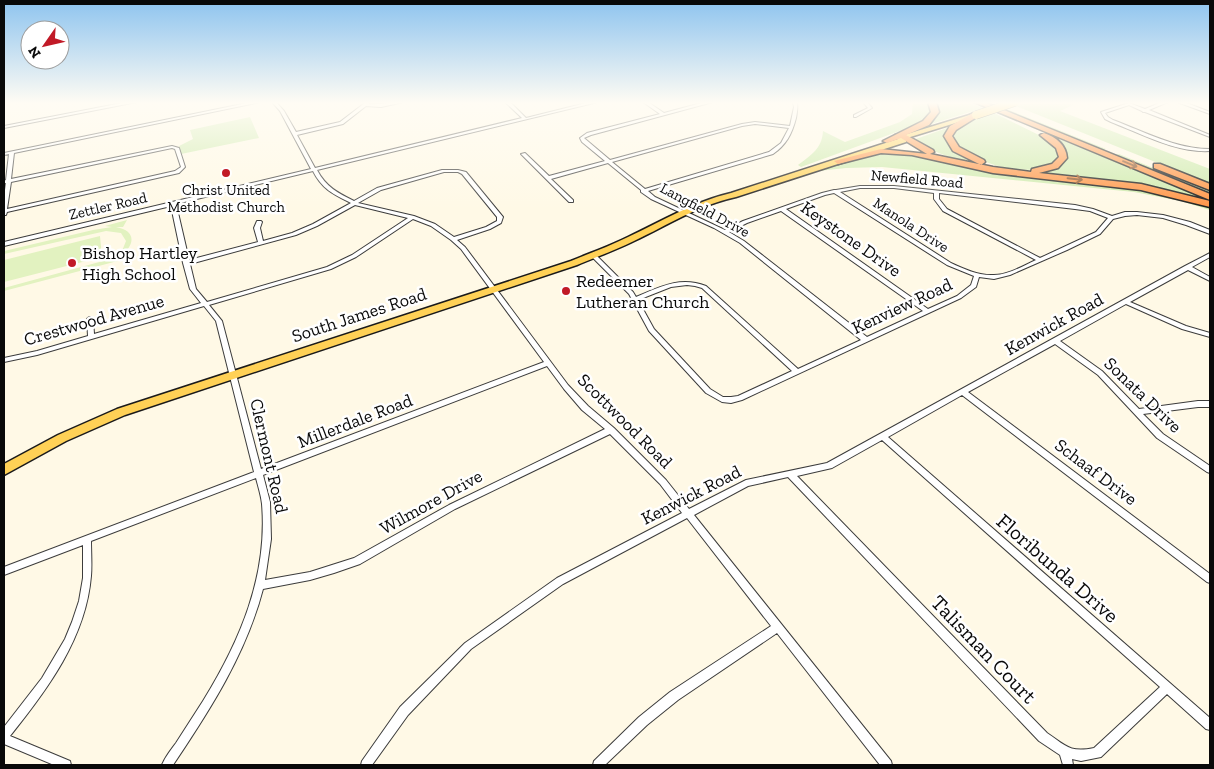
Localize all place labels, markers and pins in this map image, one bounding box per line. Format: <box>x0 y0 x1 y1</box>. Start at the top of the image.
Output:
marker: Christ United Methodist Church <box>220 167 232 179</box>
place label: Christ United Methodist Church <box>167 181 285 216</box>
place label: Bishop Hartley High School <box>82 242 198 285</box>
marker: Bishop Hartley High School <box>66 257 78 269</box>
place label: Redeemer Lutheran Church <box>576 270 709 313</box>
marker: Redeemer Lutheran Church <box>560 285 572 297</box>

